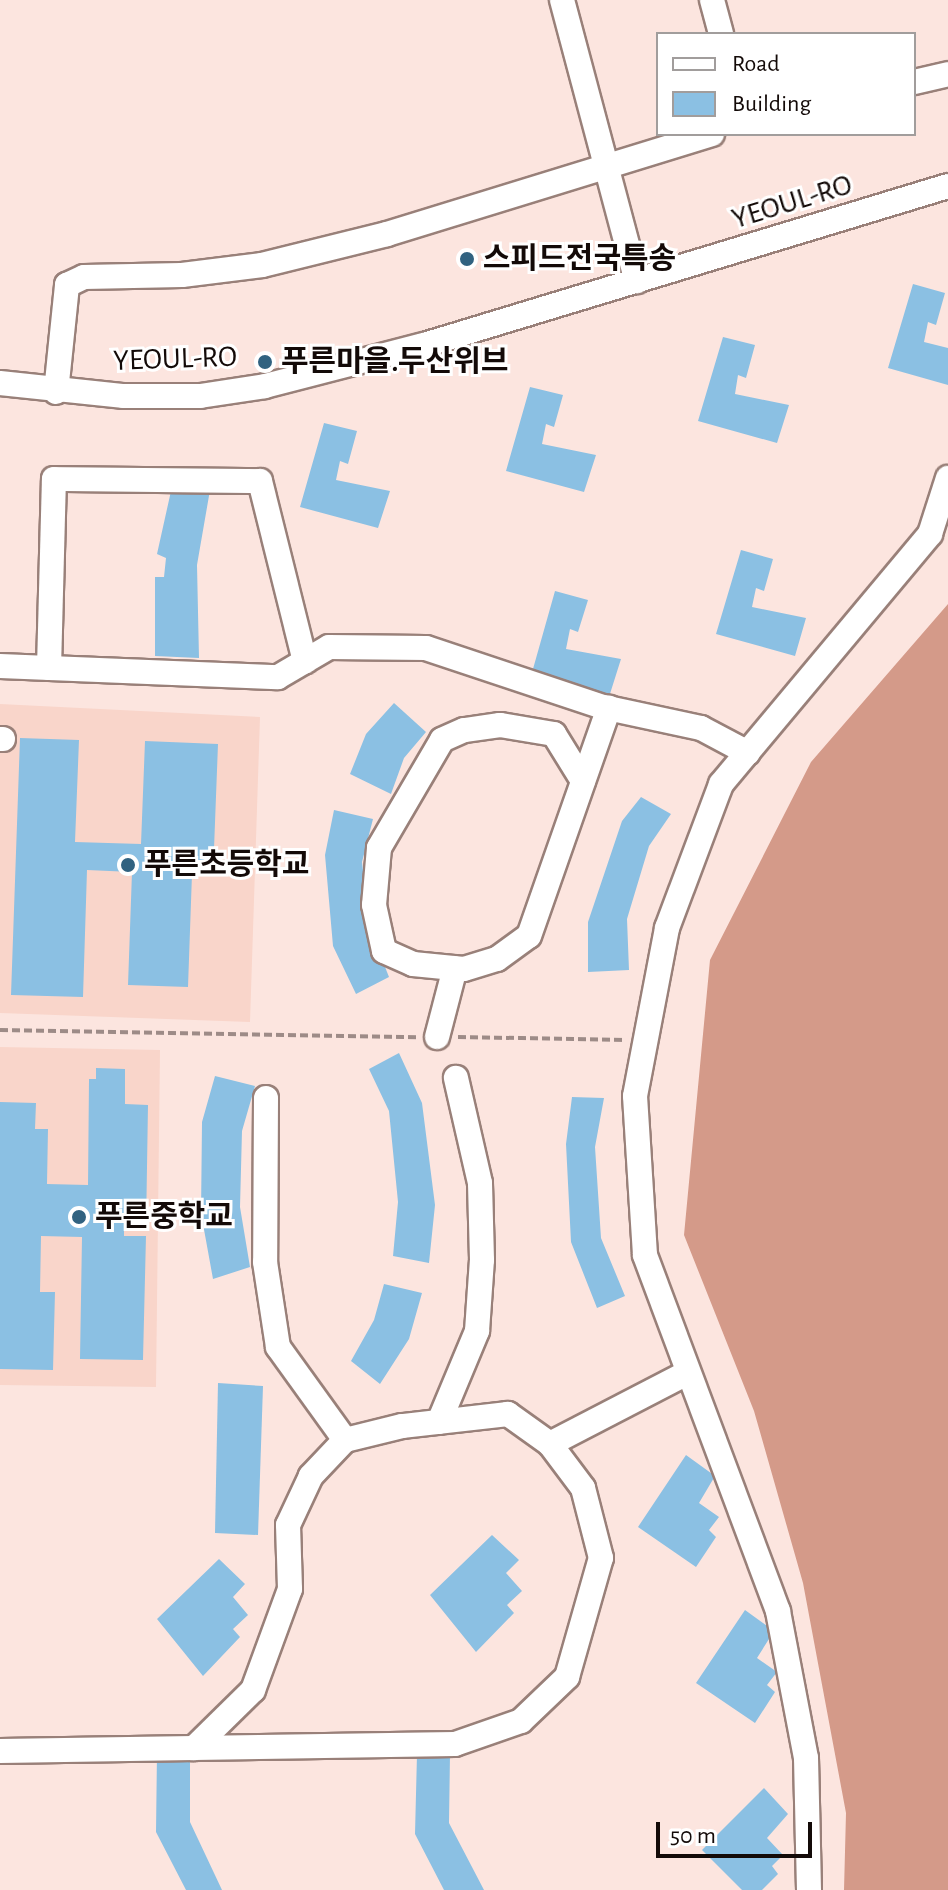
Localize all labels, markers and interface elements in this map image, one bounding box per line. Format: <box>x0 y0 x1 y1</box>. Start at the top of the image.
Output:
legend <box>656 32 916 136</box>
text: Road <box>732 52 780 76</box>
text: Building <box>732 92 811 116</box>
street label: YEOUL-RO <box>728 167 856 237</box>
place label: 스피드전국특송 <box>483 241 676 277</box>
marker: 스피드전국특송 <box>458 250 476 268</box>
street label: YEOUL-RO <box>112 339 238 379</box>
place label: 푸른마을.두산위브 <box>281 344 509 380</box>
marker: 푸른마을.두산위브 <box>256 353 274 371</box>
place label: 푸른초등학교 <box>144 847 310 883</box>
marker: 푸른초등학교 <box>119 856 137 874</box>
place label: 푸른중학교 <box>95 1199 233 1235</box>
marker: 푸른중학교 <box>70 1208 88 1226</box>
scale bar <box>660 1806 816 1856</box>
text: 50 m <box>670 1824 716 1848</box>

